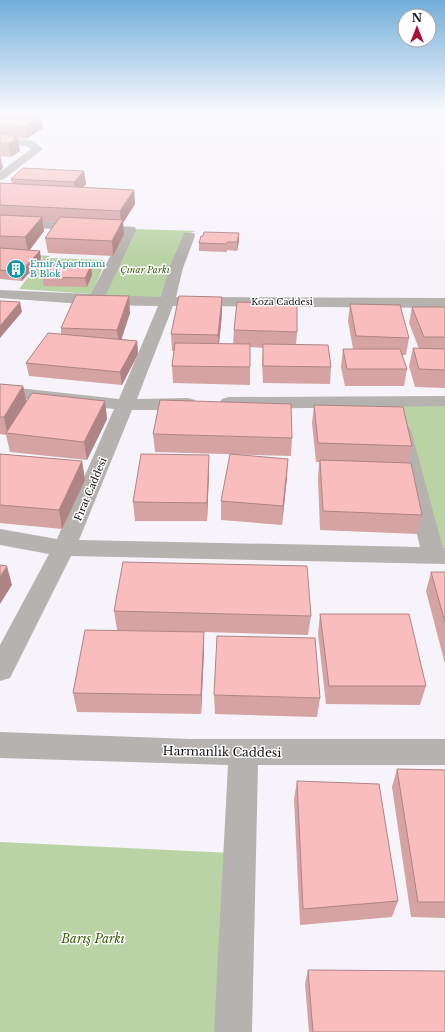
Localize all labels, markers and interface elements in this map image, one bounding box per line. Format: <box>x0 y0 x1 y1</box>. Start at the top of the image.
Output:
north arrow <box>397 8 437 48</box>
text: N <box>412 11 423 25</box>
building icon: Emir Apartmanı B Blok <box>5 258 27 280</box>
place label: Emir Apartmanı B Blok <box>30 258 105 279</box>
park label: Çınar Parkı <box>120 264 170 275</box>
street label: Koza Caddesi <box>251 296 313 307</box>
street label: Fırat Caddesi <box>71 455 110 523</box>
street label: Harmanlık Caddesi <box>162 743 282 760</box>
park label: Barış Parkı <box>60 931 125 946</box>

